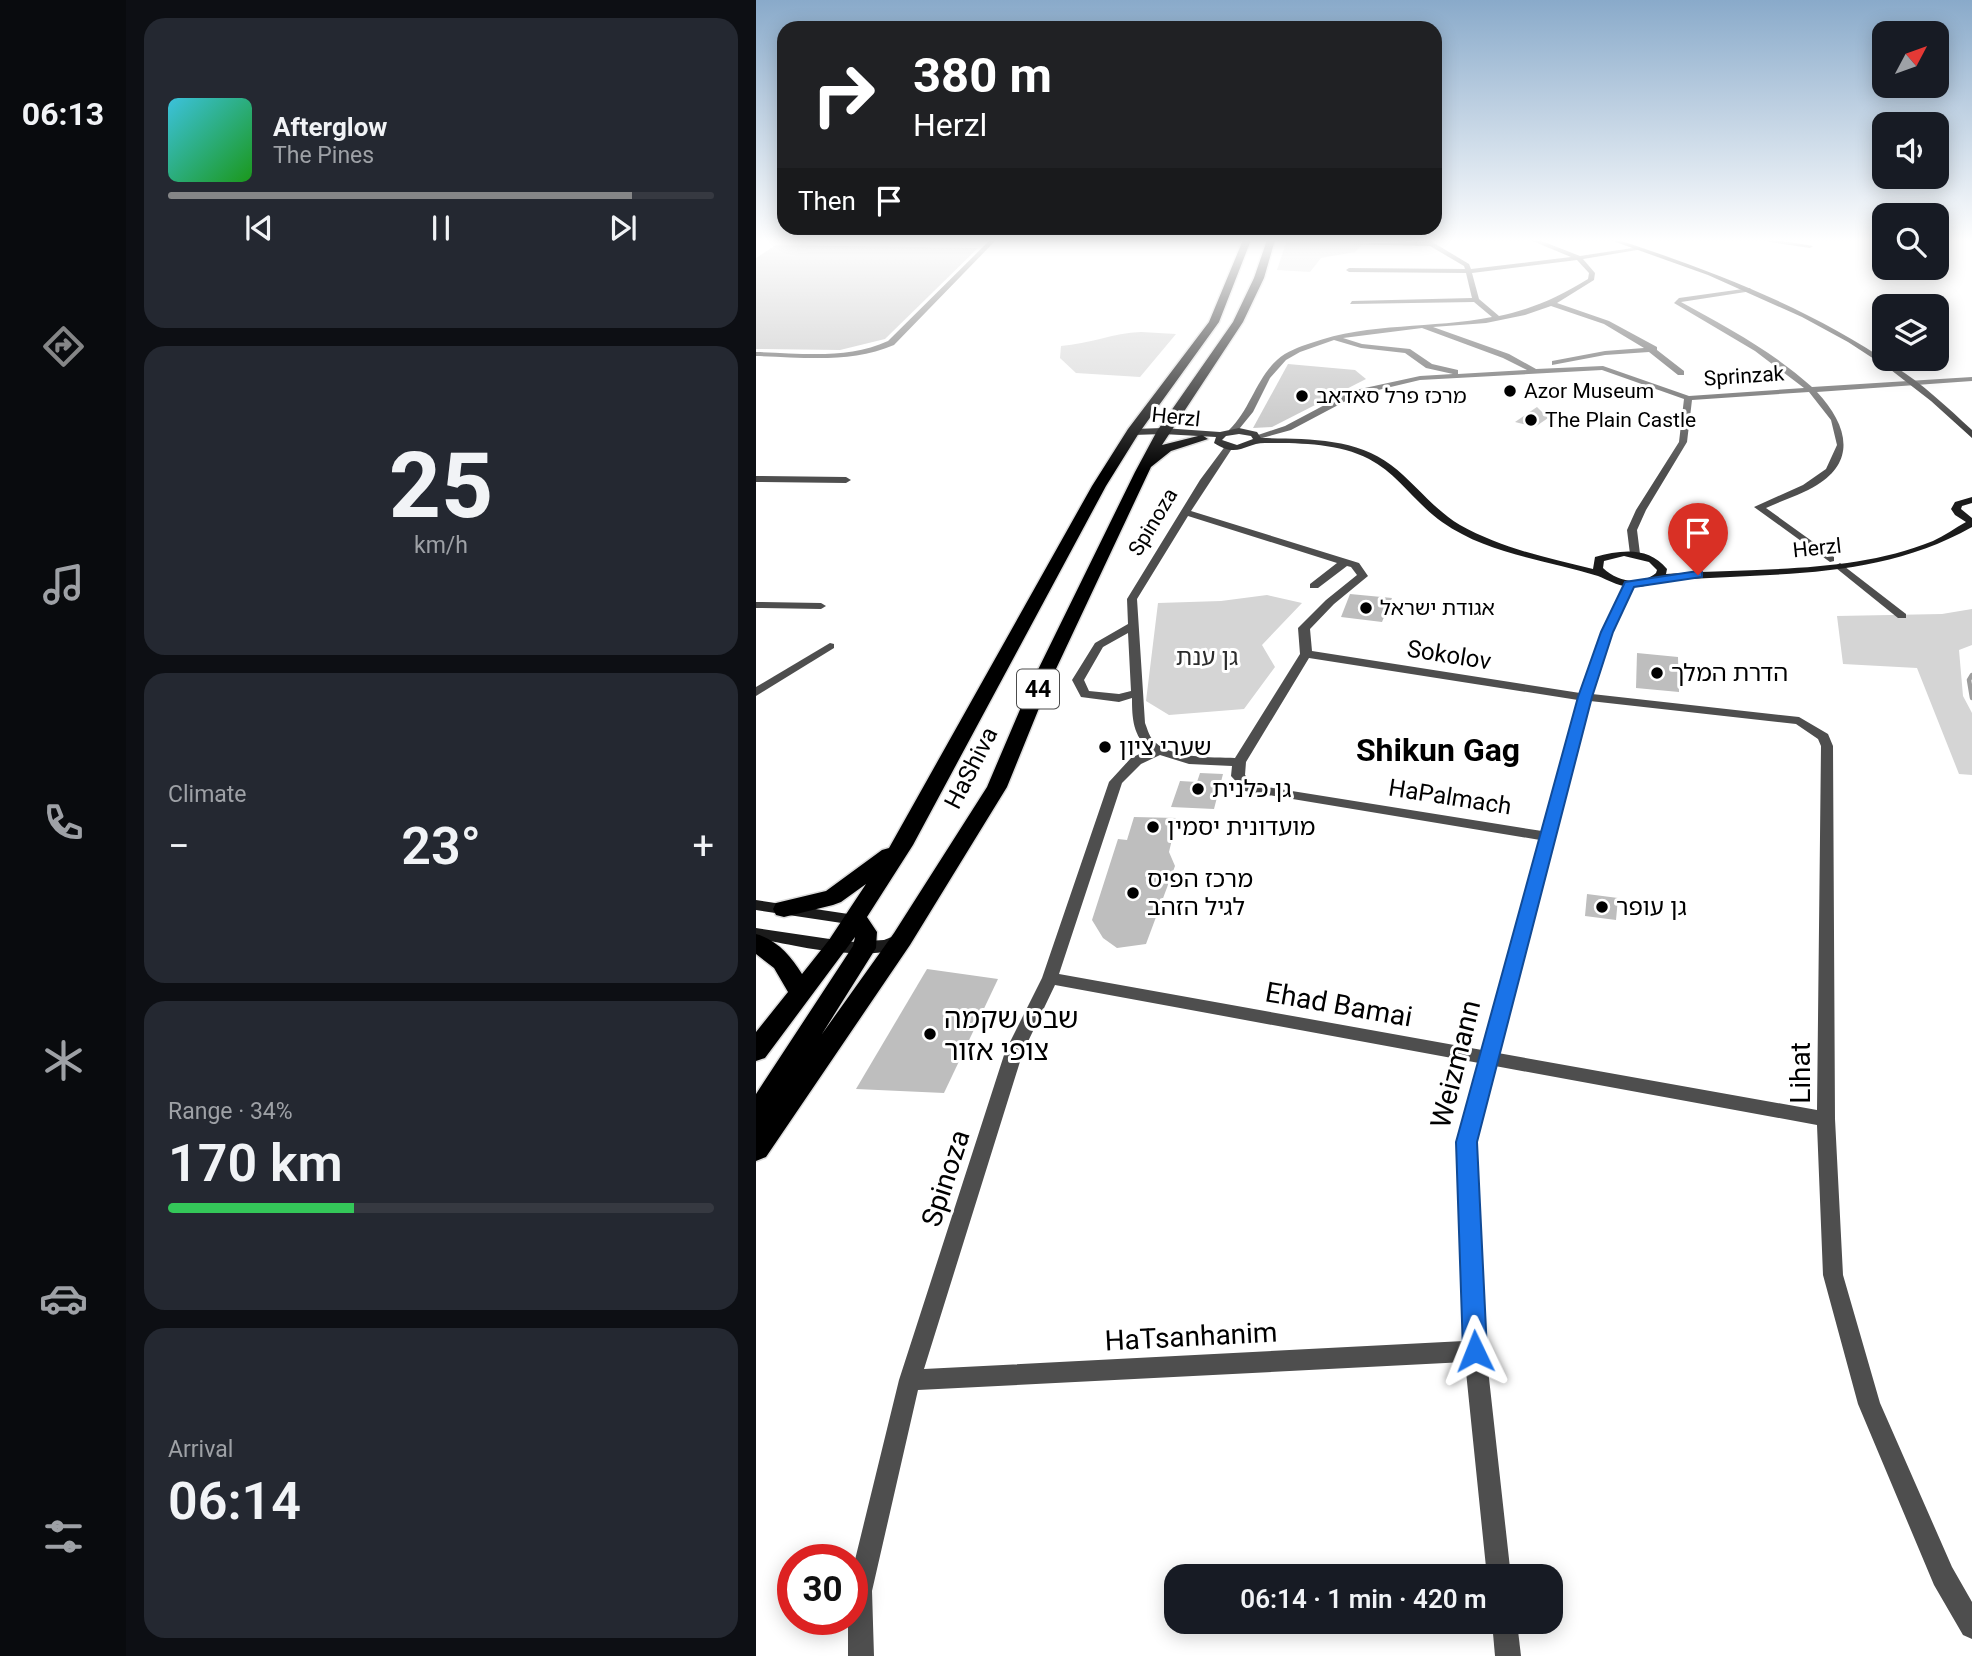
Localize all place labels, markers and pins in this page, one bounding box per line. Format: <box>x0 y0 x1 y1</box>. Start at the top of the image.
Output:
place label: Azor Museum <box>1524 379 1654 403</box>
marker: Azor Museum <box>1502 383 1518 399</box>
place label: מרכז פרל סאדאב <box>1316 384 1467 408</box>
marker: מרכז פרל סאדאב <box>1294 388 1310 404</box>
place label: The Plain Castle <box>1545 408 1696 432</box>
marker: The Plain Castle <box>1523 412 1539 428</box>
pin <box>1668 503 1728 575</box>
place label: אגודת ישראל <box>1380 596 1495 620</box>
marker: אגודת ישראל <box>1358 600 1374 616</box>
place label: הדרת המלך <box>1671 659 1788 687</box>
marker: הדרת המלך <box>1649 665 1665 681</box>
place label: שערי ציון <box>1119 733 1211 761</box>
marker: שערי ציון <box>1097 739 1113 755</box>
place label: גן כלנית <box>1212 775 1292 803</box>
marker: גן כלנית <box>1190 781 1206 797</box>
place label: מועדונית יסמין <box>1167 813 1315 841</box>
marker: מועדונית יסמין <box>1145 819 1161 835</box>
place label: מרכז הפיס לגיל הזהב <box>1147 865 1253 921</box>
marker: מרכז הפיס לגיל הזהב <box>1125 885 1141 901</box>
place label: גן עופר <box>1616 893 1687 921</box>
marker: גן עופר <box>1594 899 1610 915</box>
place label: שבט שקמה צופי אזור <box>944 1002 1079 1067</box>
marker: שבט שקמה צופי אזור <box>922 1026 938 1042</box>

